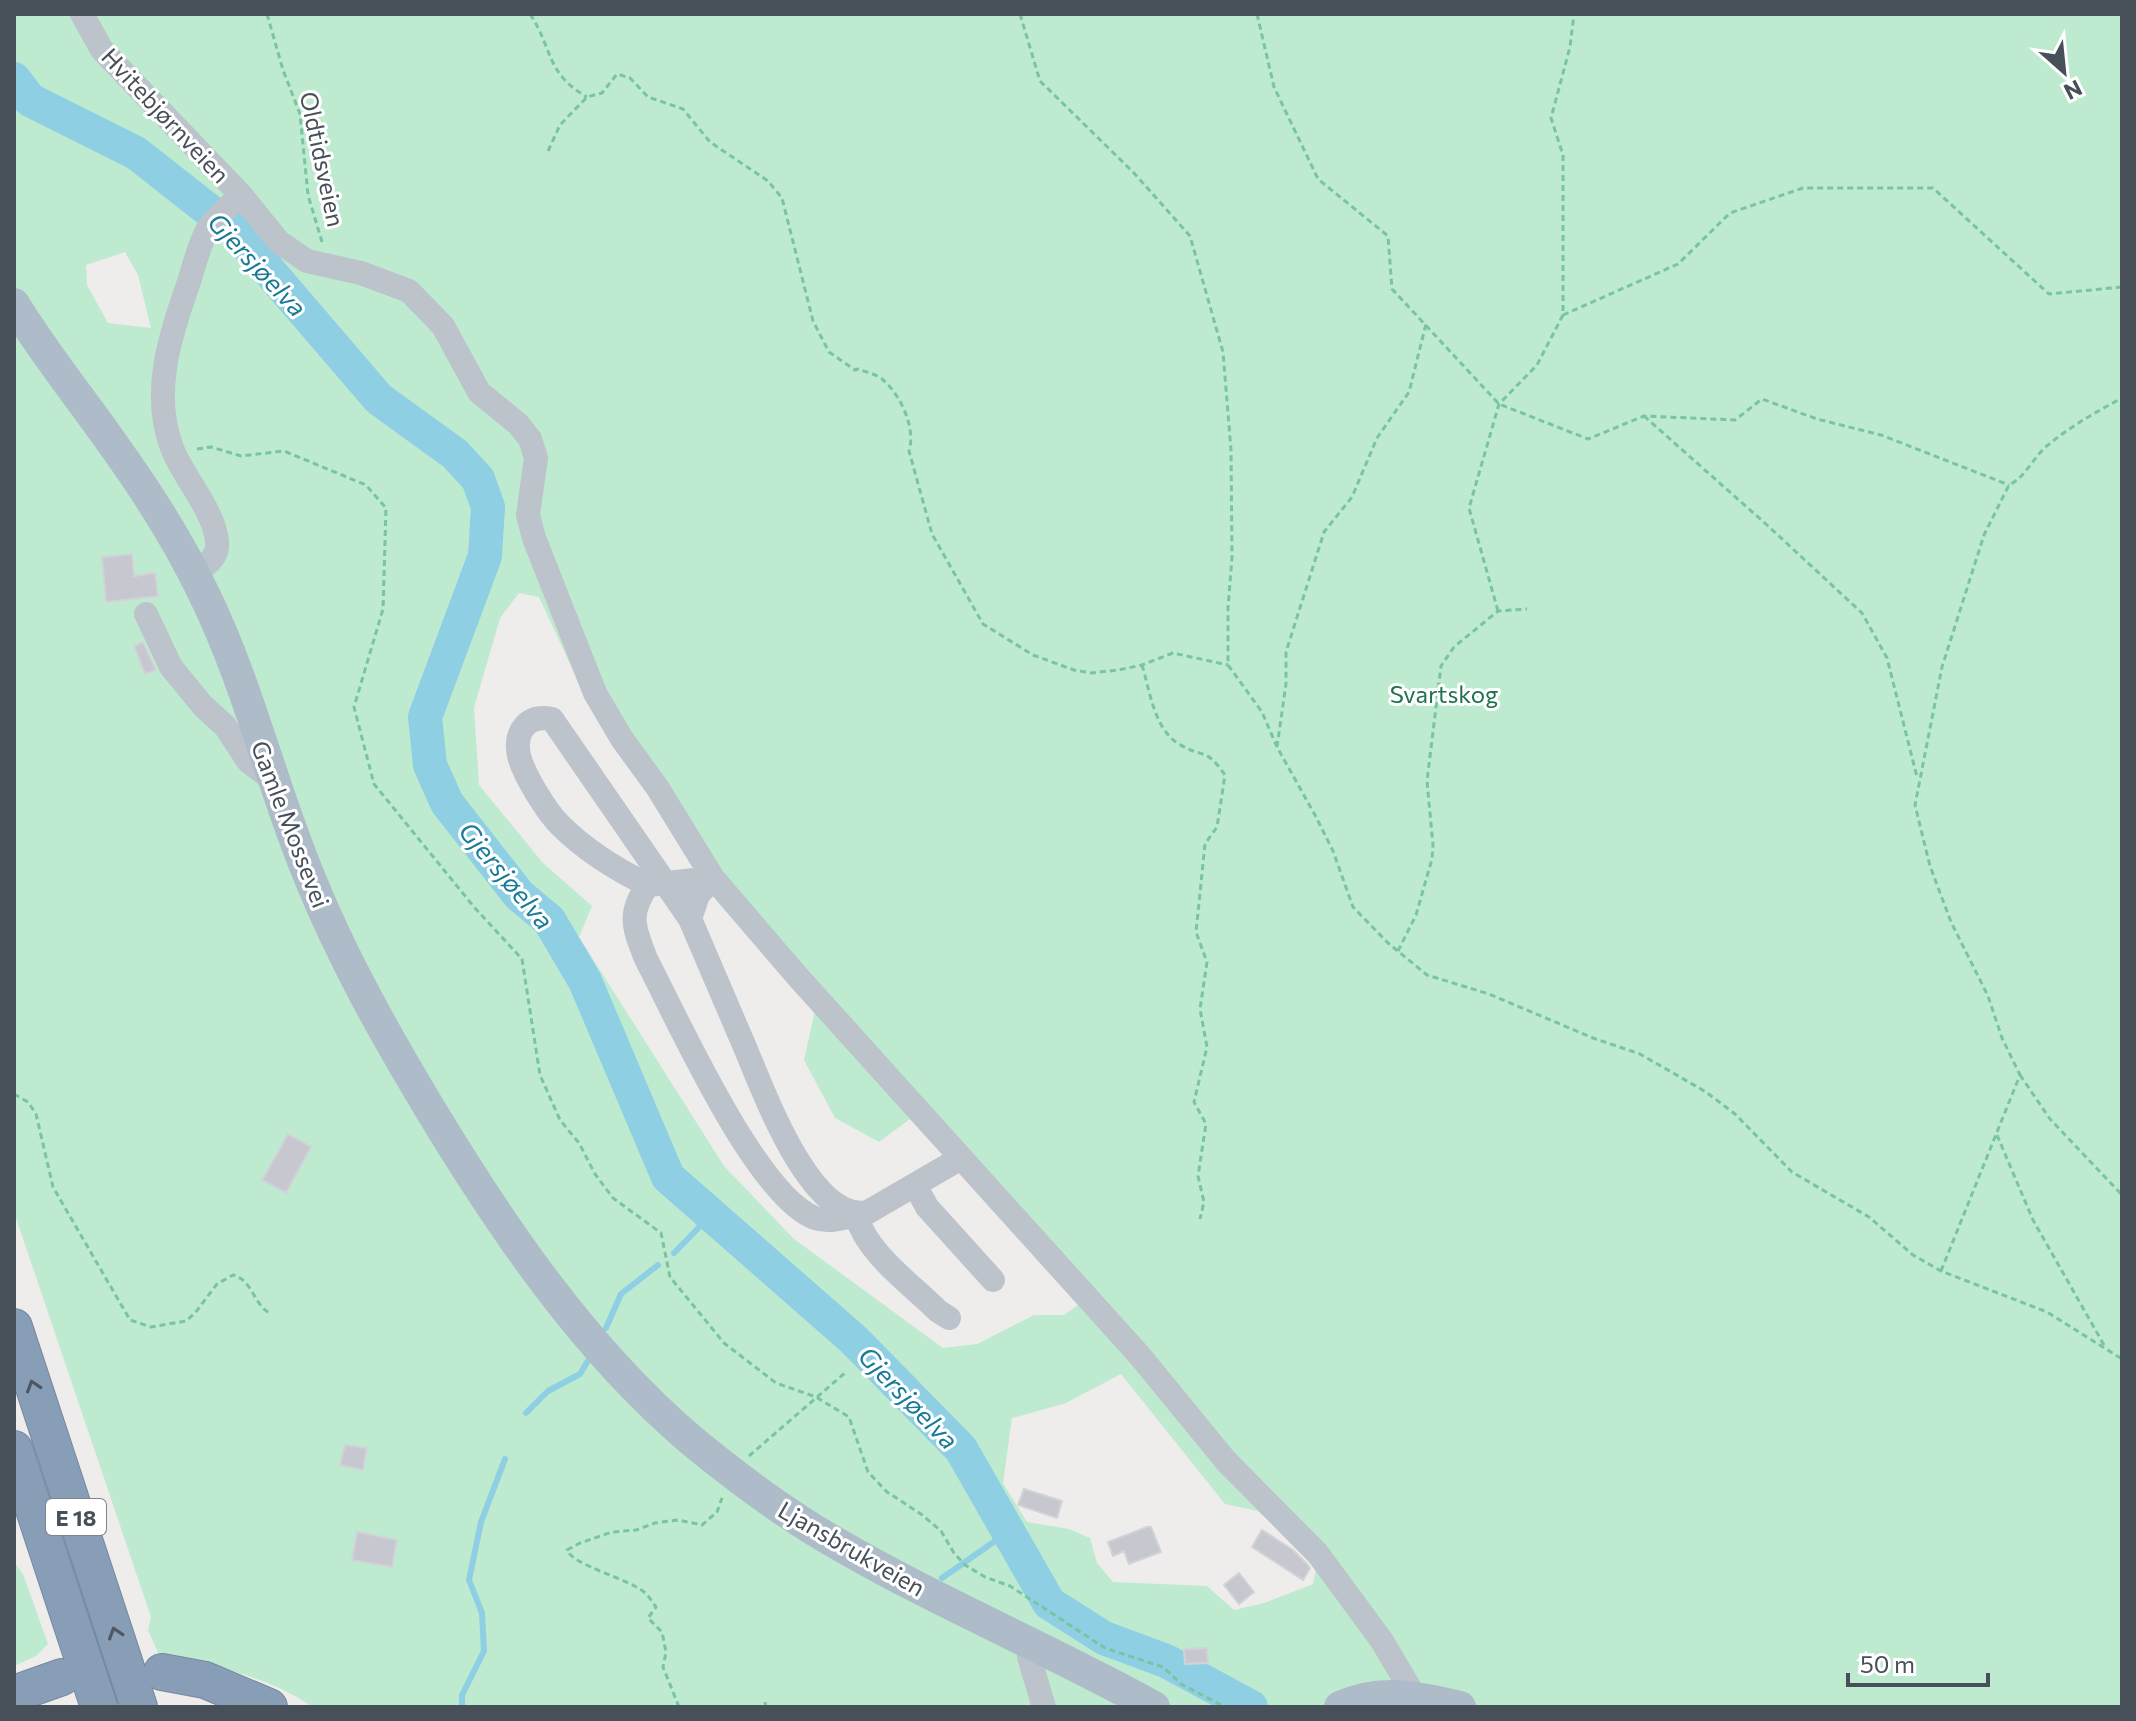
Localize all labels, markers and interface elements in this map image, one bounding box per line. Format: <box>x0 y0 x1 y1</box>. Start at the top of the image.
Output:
north arrow <box>2024 32 2104 112</box>
street label: Hvitebjørnveien <box>96 42 236 188</box>
text: N <box>2060 74 2087 106</box>
street label: Oldtidsveien <box>295 89 351 229</box>
water label: Gjersjøelva <box>202 206 314 322</box>
park label: Svartskog <box>1390 679 1498 708</box>
street label: Gamle Mossevei <box>246 736 336 912</box>
water label: Gjersjøelva <box>453 815 561 935</box>
water label: Gjersjøelva <box>853 1339 965 1455</box>
one-way arrow <box>27 1380 43 1394</box>
street label: Ljansbrukveien <box>774 1494 930 1602</box>
road number: E 18 <box>46 1499 106 1535</box>
one-way arrow <box>108 1627 124 1641</box>
scale bar <box>1848 1637 1988 1687</box>
text: 50 m <box>1860 1649 1915 1678</box>

